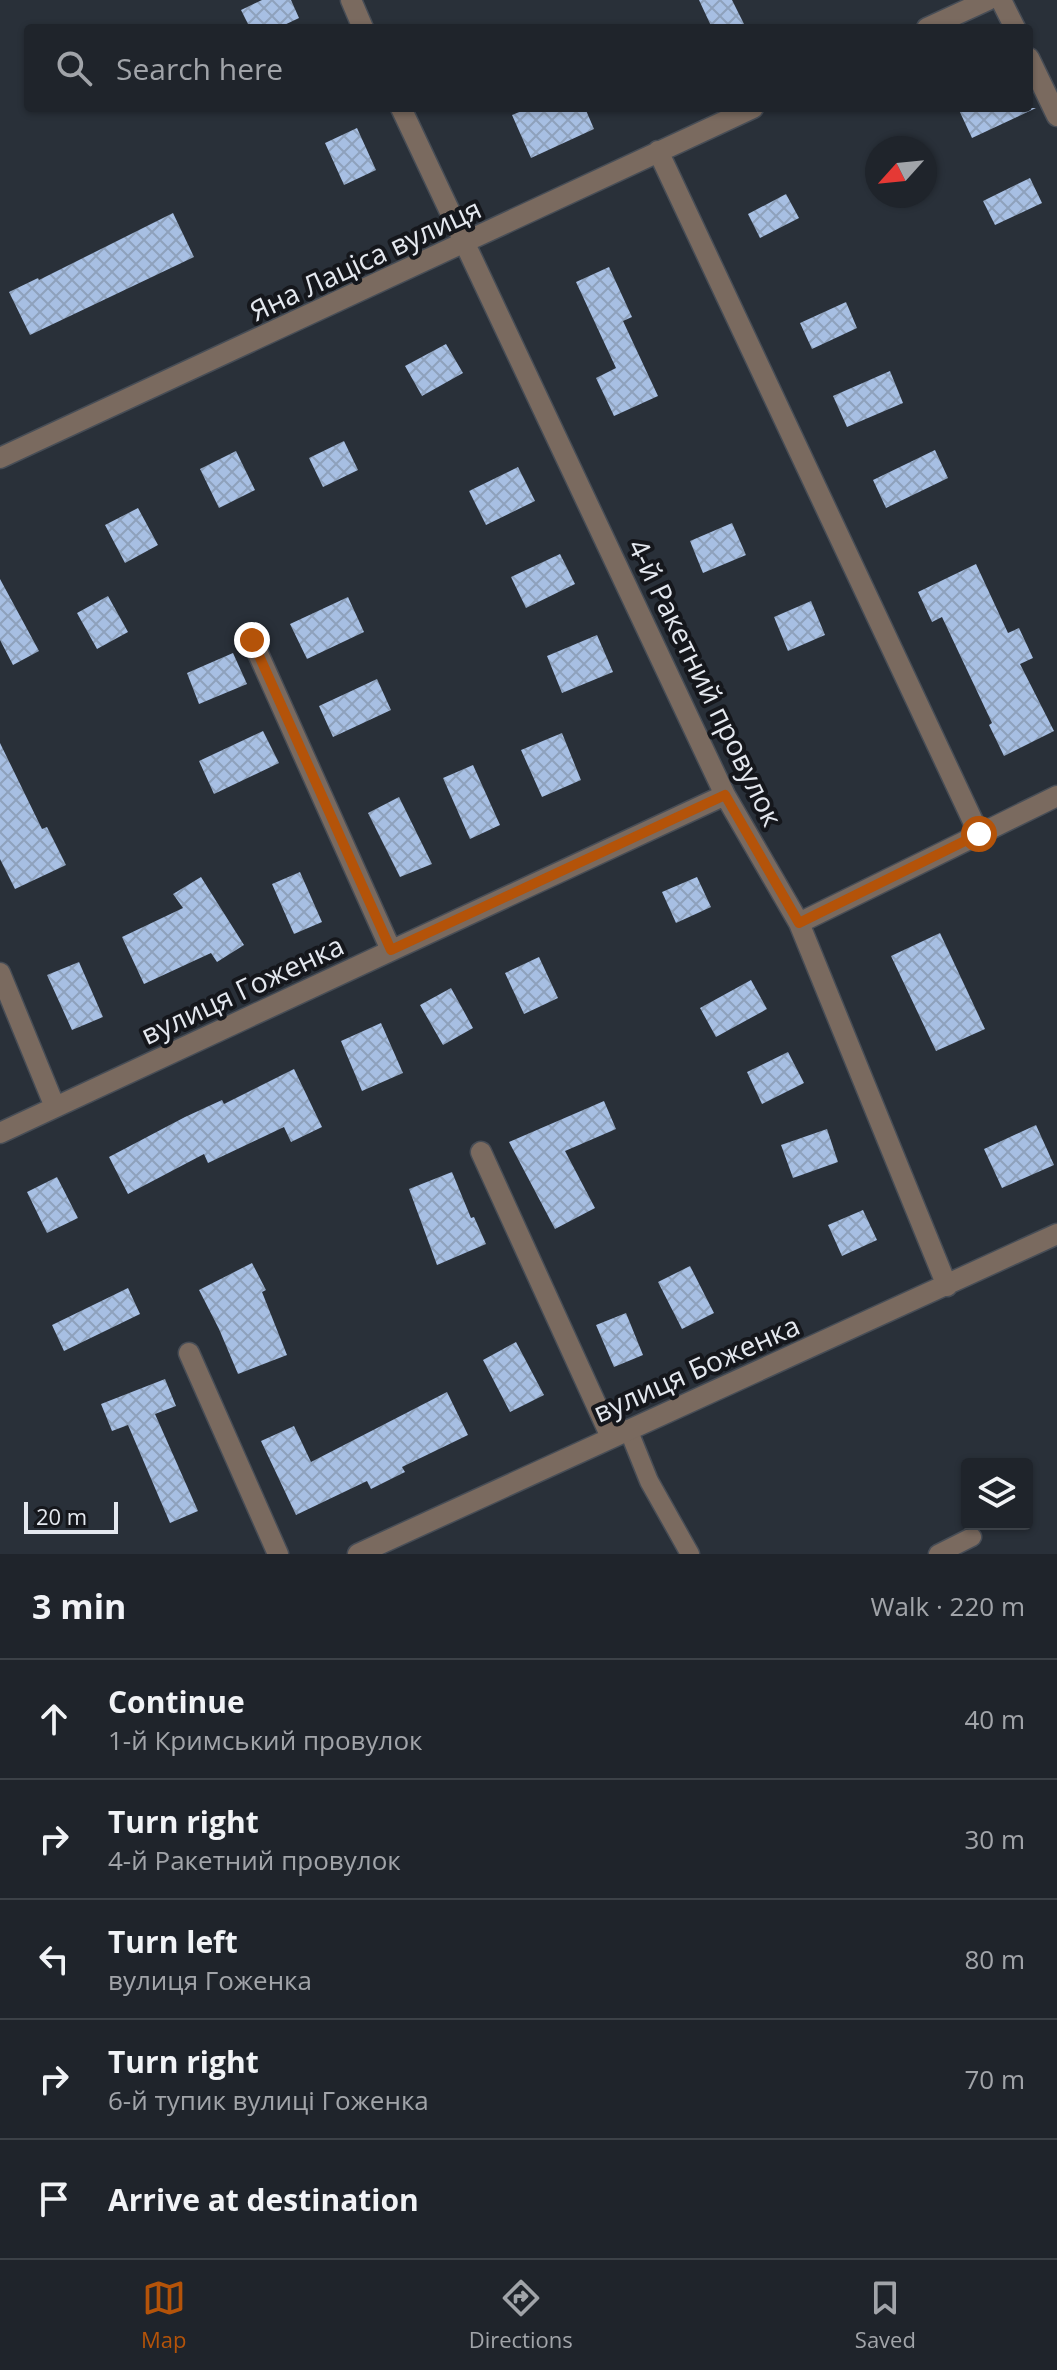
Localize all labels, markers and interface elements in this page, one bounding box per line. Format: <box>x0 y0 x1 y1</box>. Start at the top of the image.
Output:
search box <box>24 24 1033 112</box>
icon: search <box>52 46 96 90</box>
text: Search here <box>116 48 283 89</box>
north arrow <box>865 136 937 208</box>
street label: Яна Лаціса вулиця <box>243 189 487 329</box>
street label: 4-й Ракетний провулок <box>620 532 792 832</box>
route end <box>234 622 270 658</box>
route start <box>961 816 997 852</box>
street label: вулиця Гоженка <box>134 925 350 1053</box>
street label: вулиця Боженка <box>587 1305 805 1431</box>
map controls <box>961 1458 1033 1530</box>
button: layers <box>961 1458 1033 1530</box>
scale bar <box>24 1498 118 1534</box>
text: 20 m <box>36 1501 87 1531</box>
text: 3 min <box>32 1583 126 1629</box>
text: Walk · 220 m <box>871 1588 1025 1624</box>
text: Continue <box>108 1681 245 1722</box>
icon: ahead <box>32 1697 76 1741</box>
text: 40 m <box>964 1701 1025 1737</box>
text: 1-й Кримський провулок <box>108 1722 423 1758</box>
text: Turn right <box>108 1801 259 1842</box>
icon: right <box>32 1817 76 1861</box>
text: 30 m <box>964 1821 1025 1857</box>
text: 4-й Ракетний провулок <box>108 1842 401 1878</box>
text: Turn left <box>108 1921 238 1962</box>
icon: left <box>32 1937 76 1981</box>
text: 80 m <box>964 1941 1025 1977</box>
text: вулиця Гоженка <box>108 1962 312 1998</box>
text: Turn right <box>108 2041 259 2082</box>
icon: right <box>32 2057 76 2101</box>
text: 70 m <box>964 2061 1025 2097</box>
text: 6-й тупик вулиці Гоженка <box>108 2082 429 2118</box>
icon: arrive <box>32 2177 76 2221</box>
text: Arrive at destination <box>108 2179 419 2220</box>
tab: Map <box>141 2276 187 2354</box>
tab: Directions <box>469 2276 573 2354</box>
tab: Saved <box>855 2276 916 2354</box>

